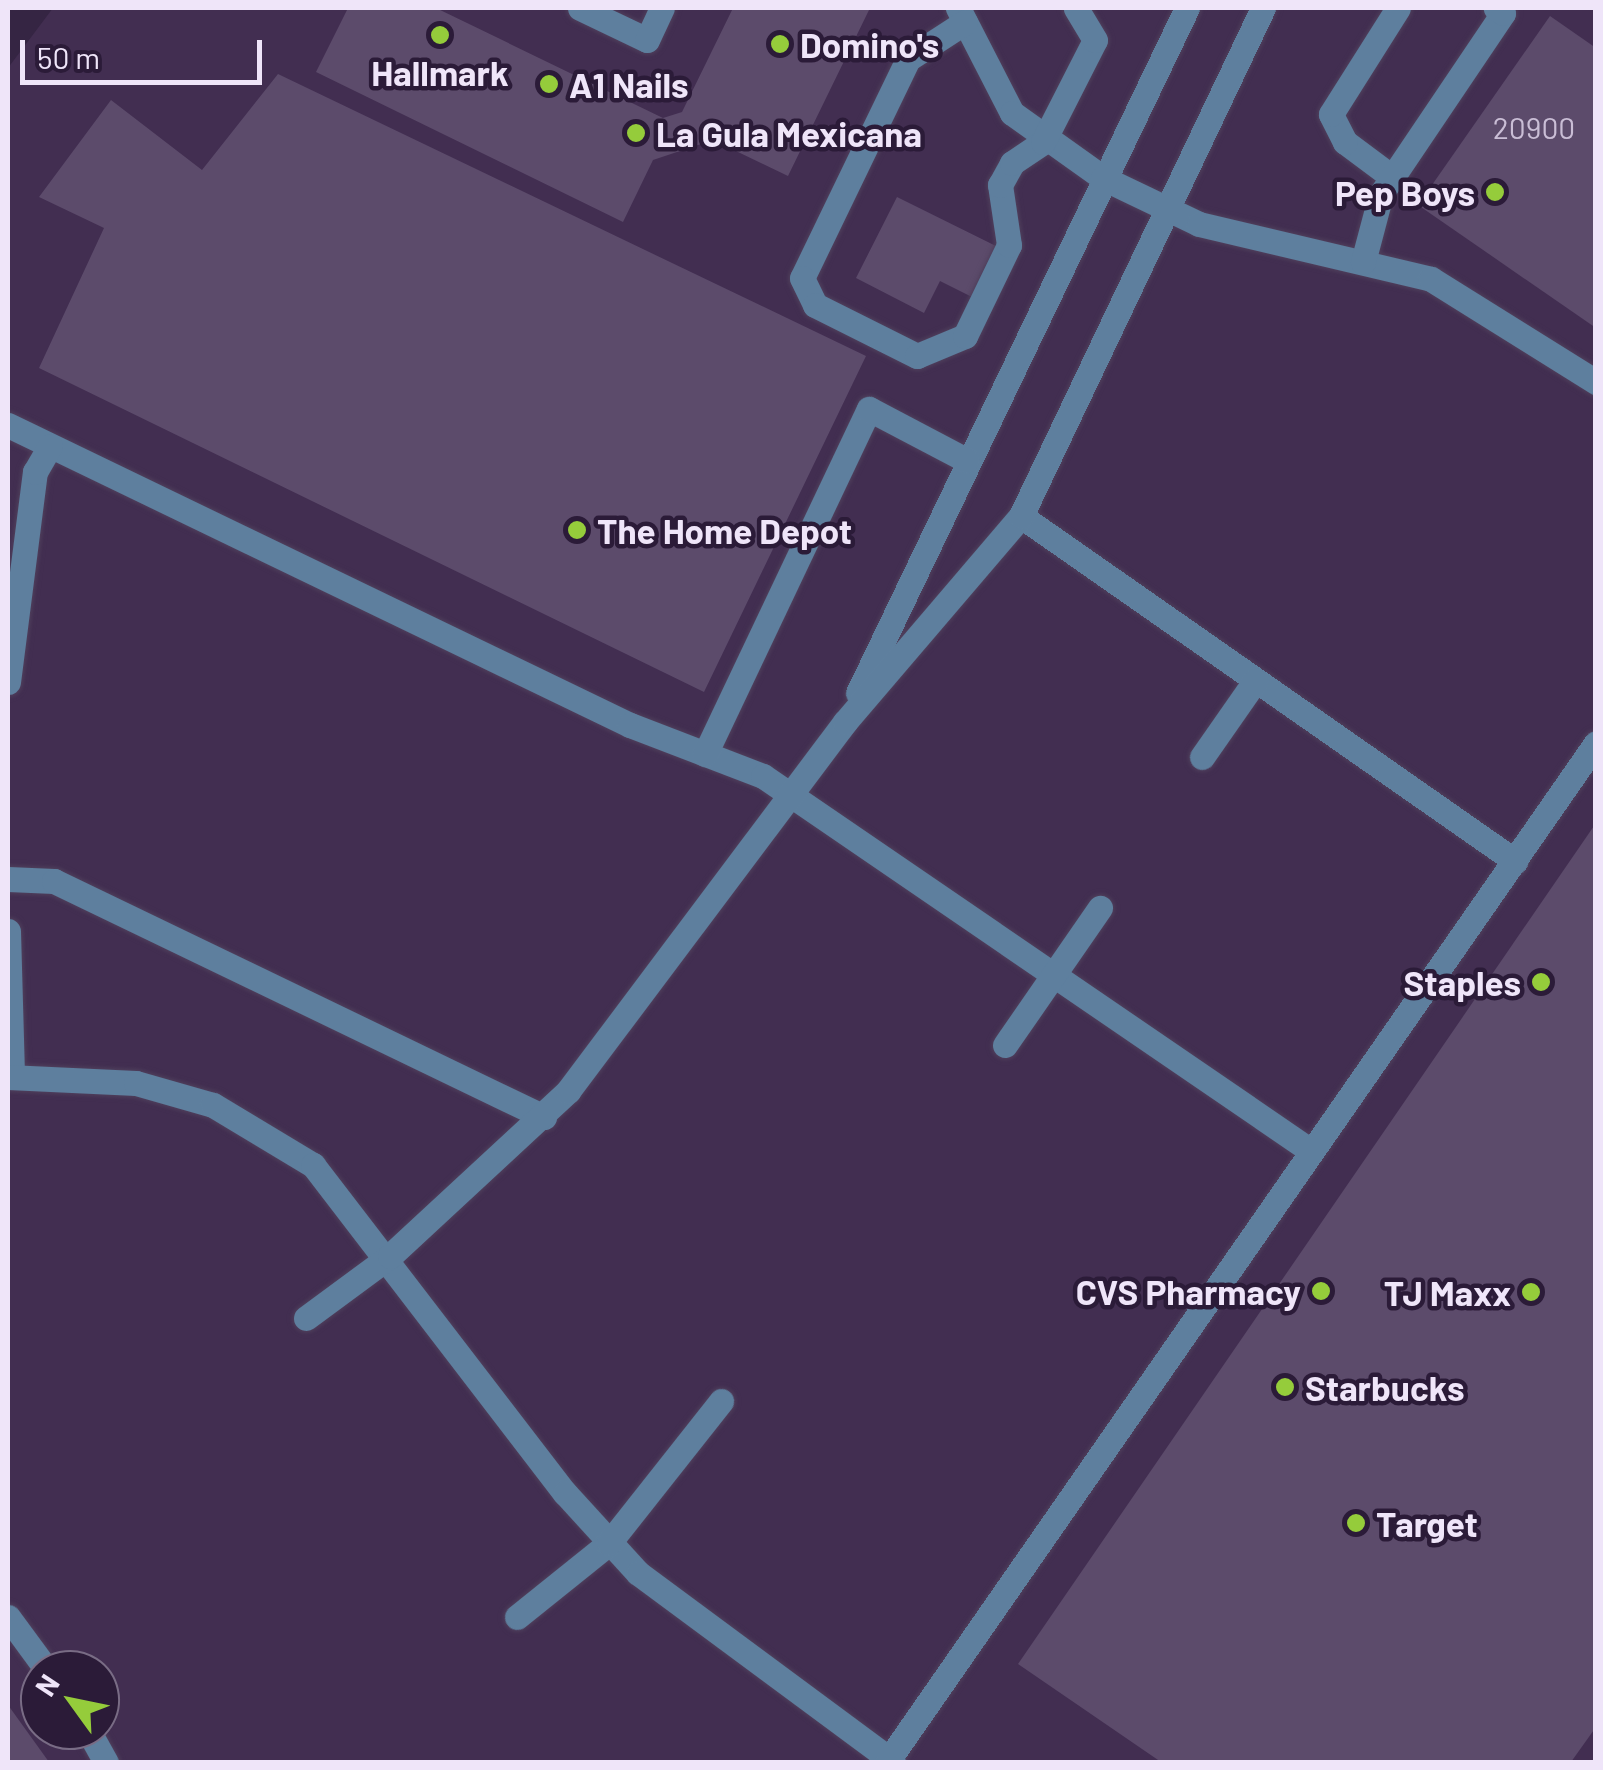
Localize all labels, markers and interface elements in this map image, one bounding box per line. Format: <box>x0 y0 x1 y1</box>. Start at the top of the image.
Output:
scale bar <box>25 20 268 82</box>
place label: Domino's <box>800 23 939 65</box>
marker: Hallmark <box>429 24 451 46</box>
marker: Domino's <box>769 33 791 55</box>
text: 50 m <box>37 39 100 75</box>
place label: Hallmark <box>371 51 509 93</box>
place label: A1 Nails <box>569 63 689 105</box>
marker: A1 Nails <box>538 73 560 95</box>
house number: 20900 <box>1493 109 1575 145</box>
place label: La Gula Mexicana <box>656 112 922 154</box>
marker: La Gula Mexicana <box>625 122 647 144</box>
place label: Pep Boys <box>1335 171 1475 213</box>
marker: Pep Boys <box>1484 181 1506 203</box>
place label: The Home Depot <box>597 509 852 551</box>
marker: The Home Depot <box>566 519 588 541</box>
place label: Staples <box>1404 961 1521 1003</box>
marker: Staples <box>1530 971 1552 993</box>
place label: CVS Pharmacy <box>1076 1270 1301 1312</box>
place label: TJ Maxx <box>1384 1271 1511 1313</box>
marker: CVS Pharmacy <box>1310 1280 1332 1302</box>
marker: TJ Maxx <box>1520 1281 1542 1303</box>
place label: Starbucks <box>1305 1366 1465 1408</box>
marker: Starbucks <box>1274 1376 1296 1398</box>
place label: Target <box>1376 1502 1478 1544</box>
marker: Target <box>1345 1512 1367 1534</box>
north arrow <box>20 1650 120 1750</box>
text: N <box>27 1668 66 1702</box>

